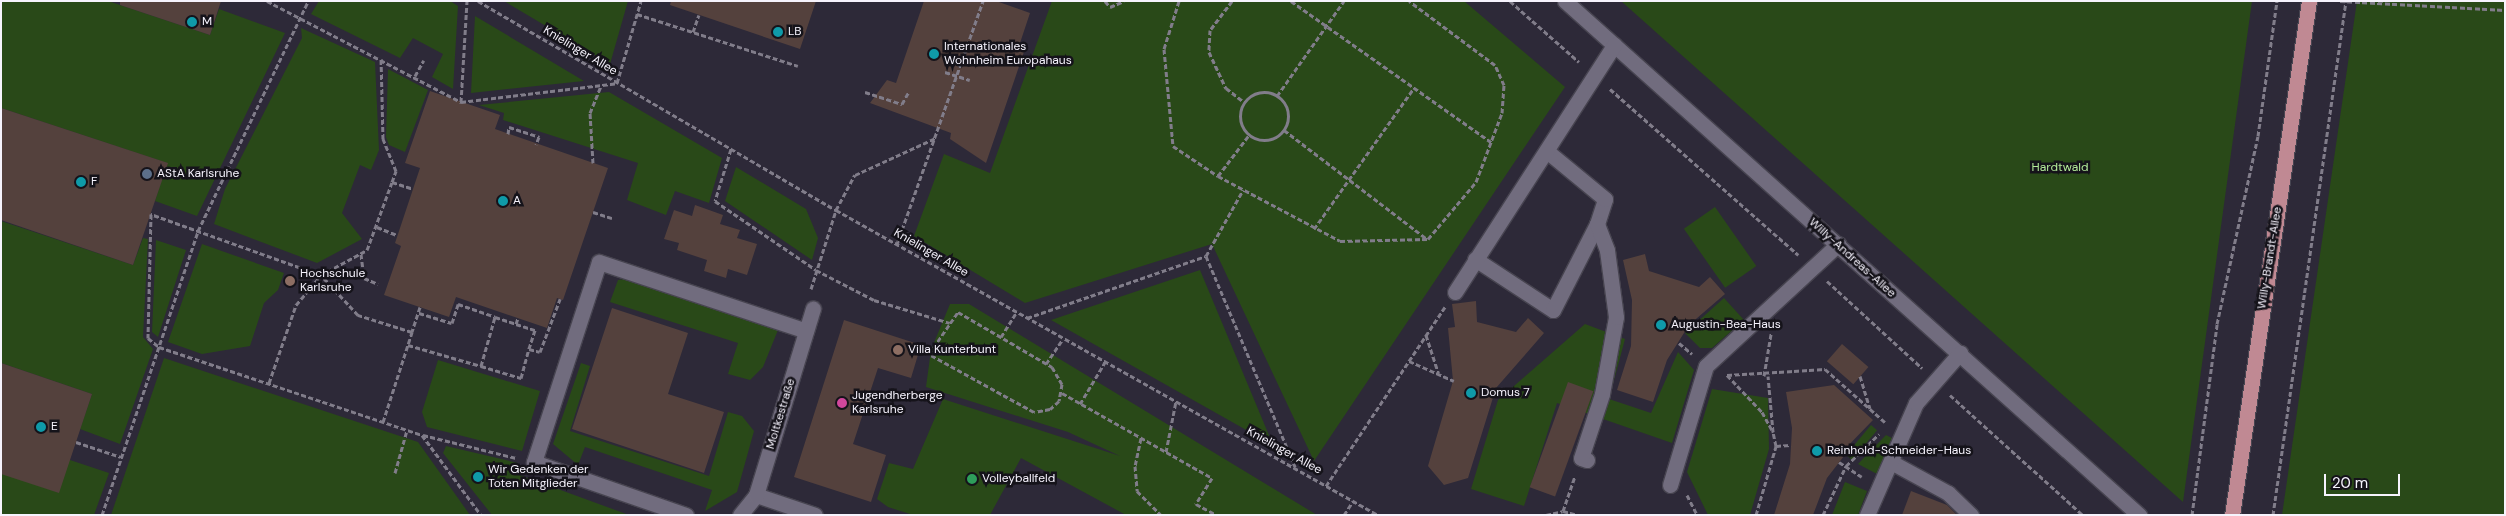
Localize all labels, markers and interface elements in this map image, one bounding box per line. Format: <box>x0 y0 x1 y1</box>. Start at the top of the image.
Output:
place label: M <box>202 15 212 29</box>
marker: M <box>186 16 198 28</box>
street label: Knielinger Allee <box>540 23 620 79</box>
place label: LB <box>788 25 802 39</box>
marker: LB <box>772 26 784 38</box>
place label: Internationales Wohnheim Europahaus <box>944 40 1072 68</box>
marker: Internationales Wohnheim Europahaus <box>928 48 940 60</box>
park label: Hardtwald <box>2032 161 2088 175</box>
place label: AStA Karlsruhe <box>157 167 239 181</box>
marker: AStA Karlsruhe <box>141 168 153 180</box>
place label: F <box>91 175 97 189</box>
marker: F <box>75 176 87 188</box>
place label: A <box>513 194 521 208</box>
marker: A <box>497 195 509 207</box>
street label: Willy-Brandt-Allee <box>2255 206 2285 310</box>
street label: Willy-Andreas-Allee <box>1806 215 1898 301</box>
street label: Knielinger Allee <box>891 226 971 280</box>
place label: Hochschule Karlsruhe <box>300 267 365 295</box>
marker: Hochschule Karlsruhe <box>284 275 296 287</box>
place label: Augustin-Bea-Haus <box>1671 318 1781 332</box>
marker: Augustin-Bea-Haus <box>1655 319 1667 331</box>
place label: Villa Kunterbunt <box>908 343 996 357</box>
marker: Villa Kunterbunt <box>892 344 904 356</box>
street label: Moltkestraße <box>763 377 799 451</box>
place label: Domus 7 <box>1481 386 1530 400</box>
marker: Domus 7 <box>1465 387 1477 399</box>
place label: Jugendherberge Karlsruhe <box>852 389 943 417</box>
marker: Jugendherberge Karlsruhe <box>836 397 848 409</box>
place label: E <box>51 420 58 434</box>
marker: E <box>35 421 47 433</box>
street label: Knielinger Allee <box>1244 424 1324 478</box>
place label: Reinhold-Schneider-Haus <box>1827 444 1971 458</box>
marker: Reinhold-Schneider-Haus <box>1811 445 1823 457</box>
place label: Wir Gedenken der Toten Mitglieder <box>488 463 589 491</box>
scale bar <box>2326 464 2402 496</box>
marker: Wir Gedenken der Toten Mitglieder <box>472 471 484 483</box>
place label: Volleyballfeld <box>982 472 1055 486</box>
marker: Volleyballfeld <box>966 473 978 485</box>
text: 20 m <box>2332 473 2368 493</box>

